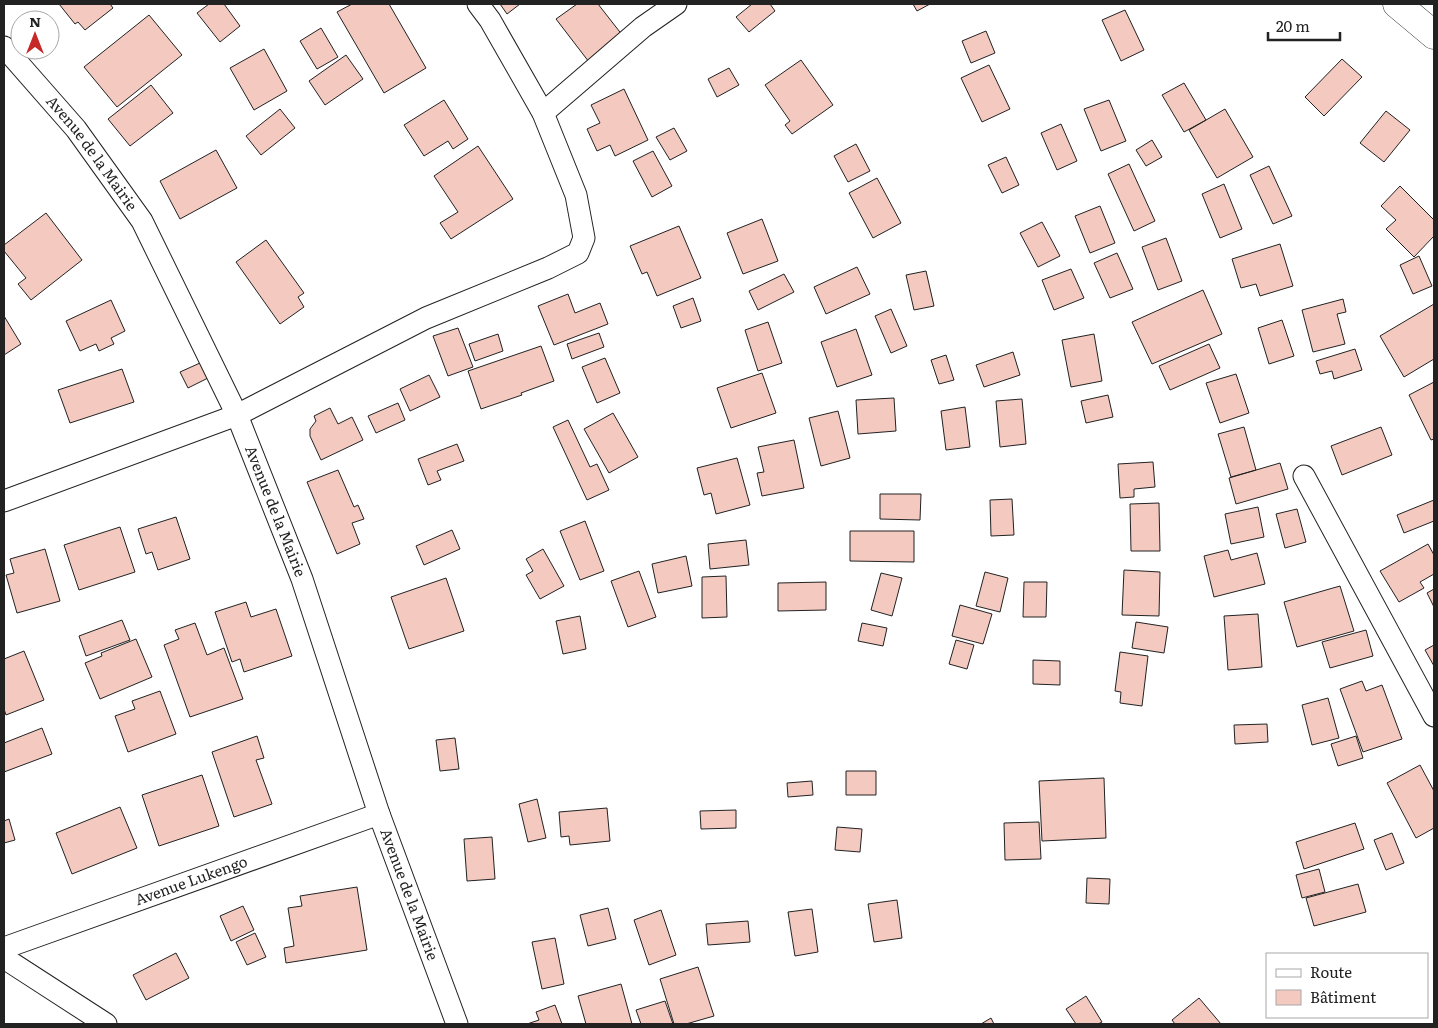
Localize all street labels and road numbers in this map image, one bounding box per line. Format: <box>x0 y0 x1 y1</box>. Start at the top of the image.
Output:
street label: Avenue de la Mairie <box>42 90 144 215</box>
street label: Avenue de la Mairie <box>240 442 313 580</box>
street label: Avenue de la Mairie <box>375 825 445 964</box>
street label: Avenue Lukengo <box>131 849 250 910</box>

